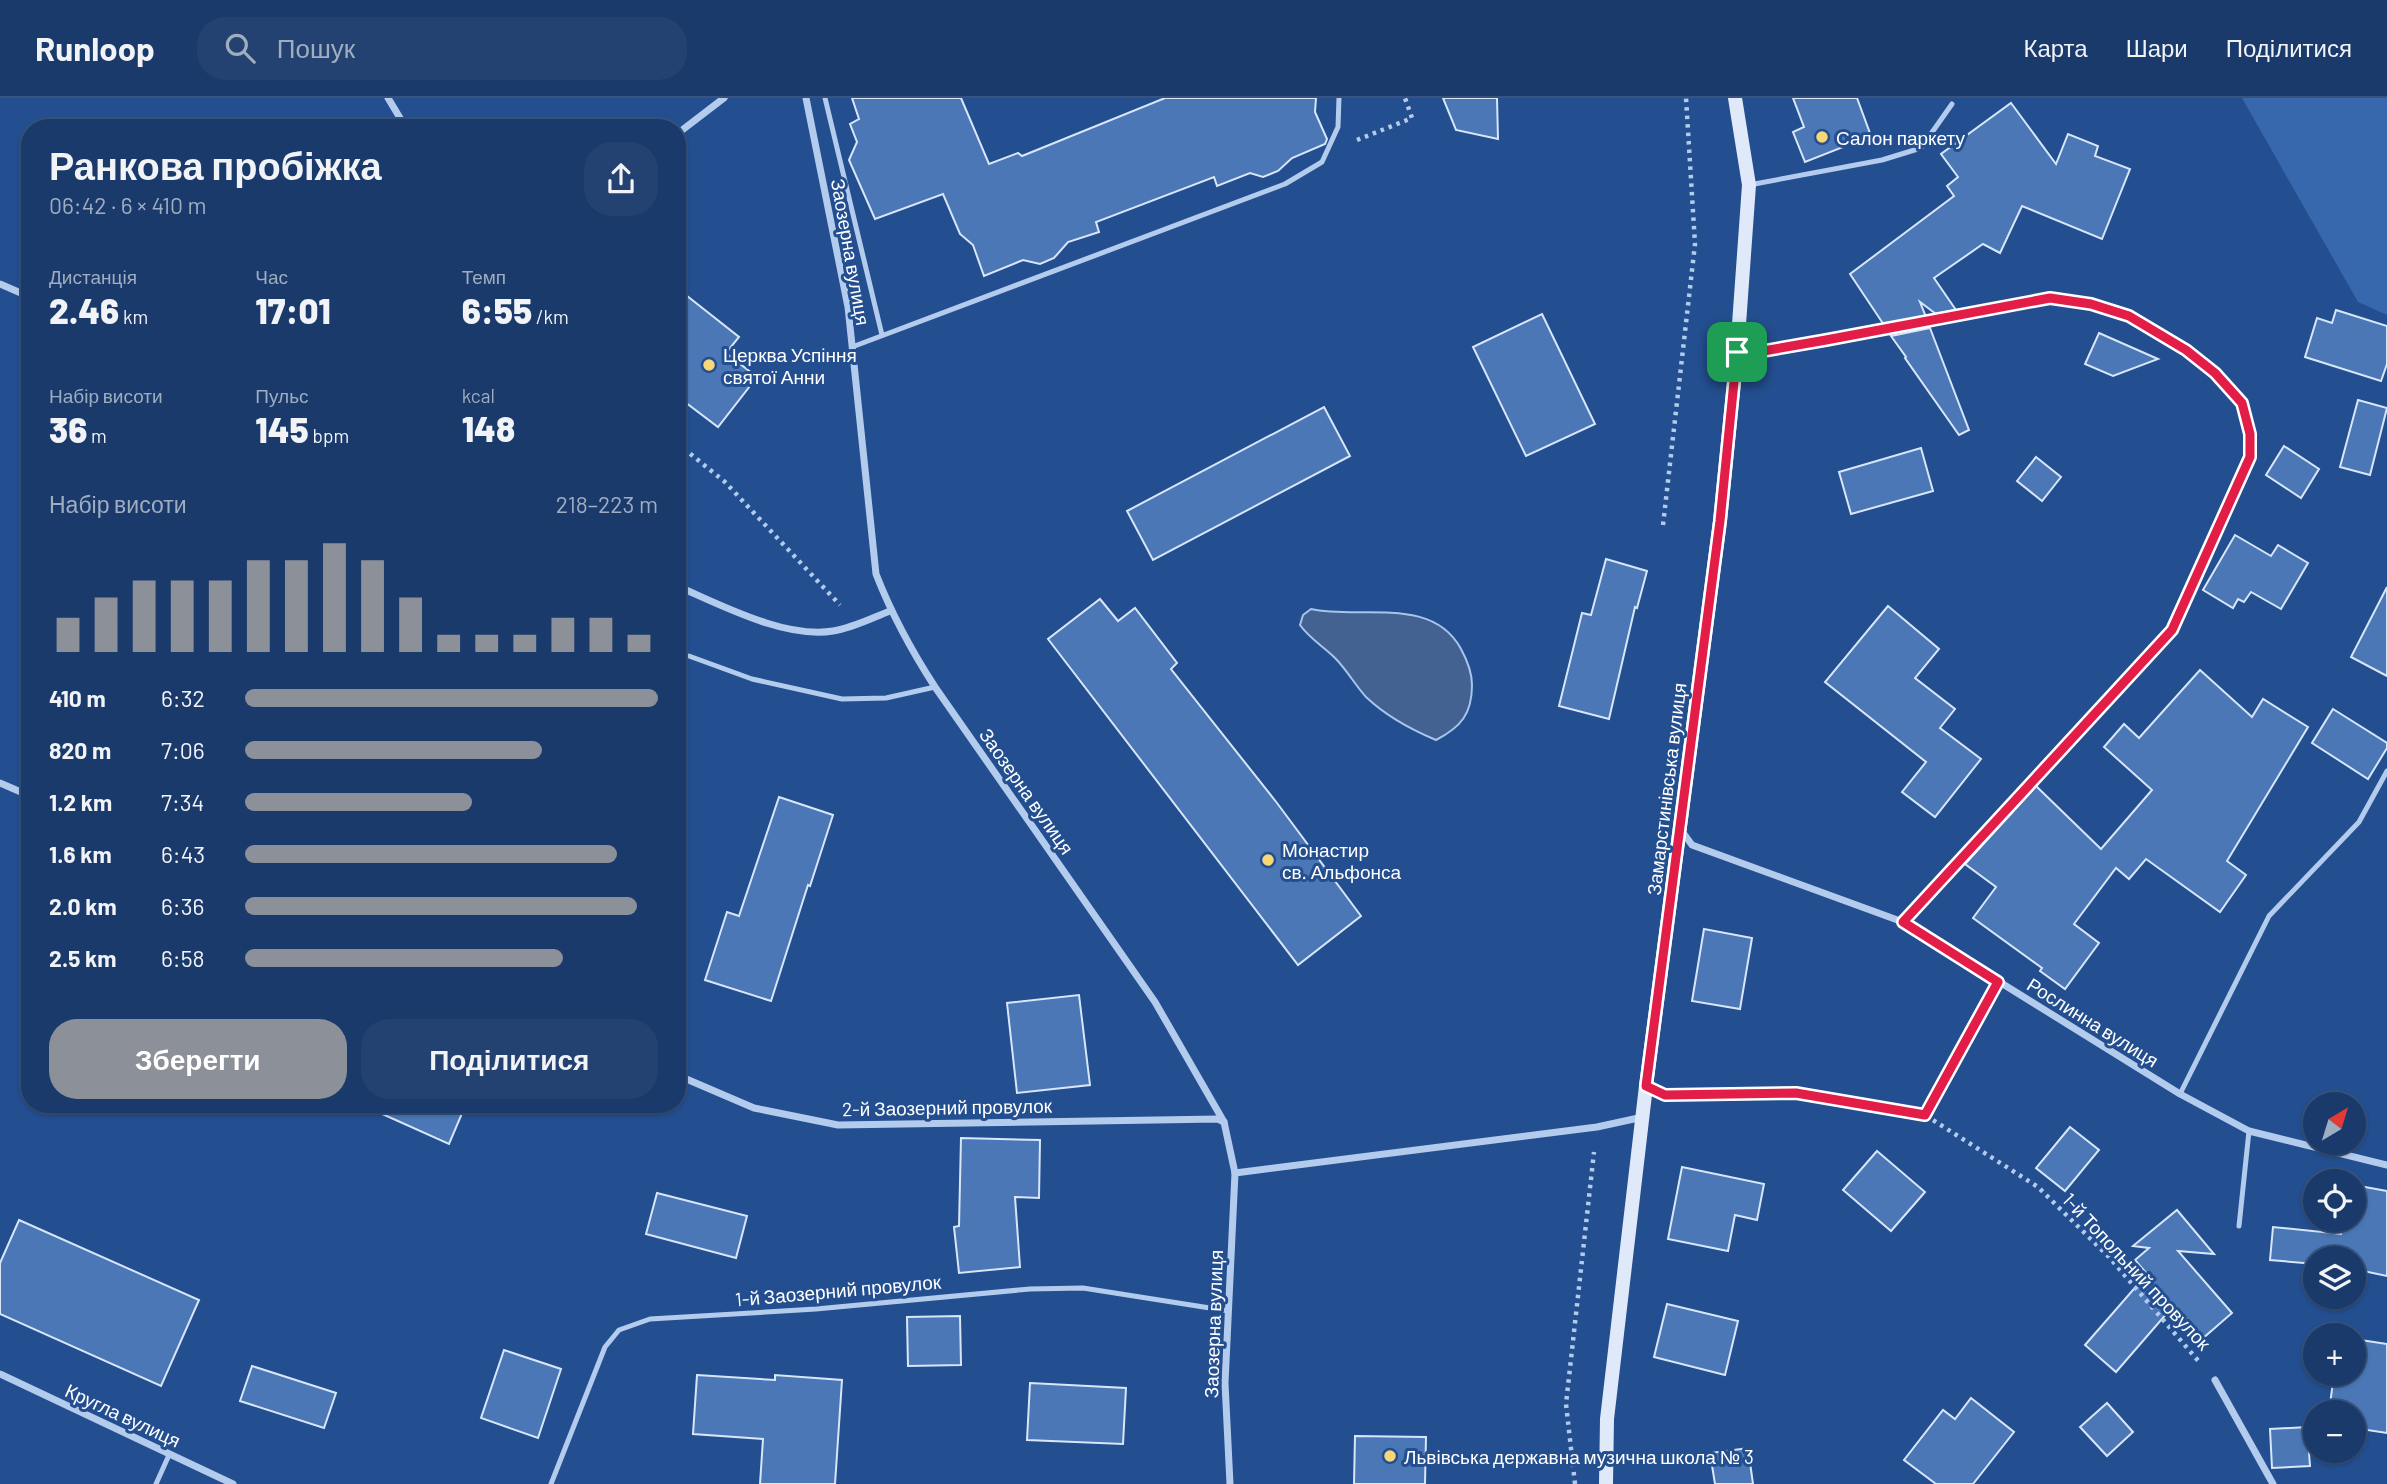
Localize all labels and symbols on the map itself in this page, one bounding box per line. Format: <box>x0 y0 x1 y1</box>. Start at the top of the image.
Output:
place label: Салон паркету <box>1836 126 1965 149</box>
marker: Салон паркету <box>1814 129 1830 145</box>
street label: Заозерна вулиця <box>827 177 875 327</box>
pin <box>1707 322 1767 382</box>
place label: Церква Успіння святої Анни <box>723 343 857 388</box>
marker: Церква Успіння святої Анни <box>701 357 717 373</box>
street label: Замарстинівська вулиця <box>1642 682 1690 896</box>
street label: Заозерна вулиця <box>975 724 1079 858</box>
place label: Монастир св. Альфонса <box>1282 838 1402 883</box>
marker: Монастир св. Альфонса <box>1260 852 1276 868</box>
street label: Рослинна вулиця <box>2023 972 2163 1072</box>
north arrow <box>2303 1092 2366 1155</box>
street label: 2-й Заозерний провулок <box>842 1094 1053 1120</box>
street label: 1-й Топольний провулок <box>2058 1188 2216 1355</box>
street label: Заозерна вулиця <box>1199 1249 1227 1399</box>
street label: 1-й Заозерний провулок <box>734 1269 943 1310</box>
street label: Кругла вулиця <box>62 1378 184 1452</box>
place label: Львівська державна музична школа № 3 <box>1404 1445 1754 1468</box>
marker: Львівська державна музична школа № 3 <box>1382 1448 1398 1464</box>

